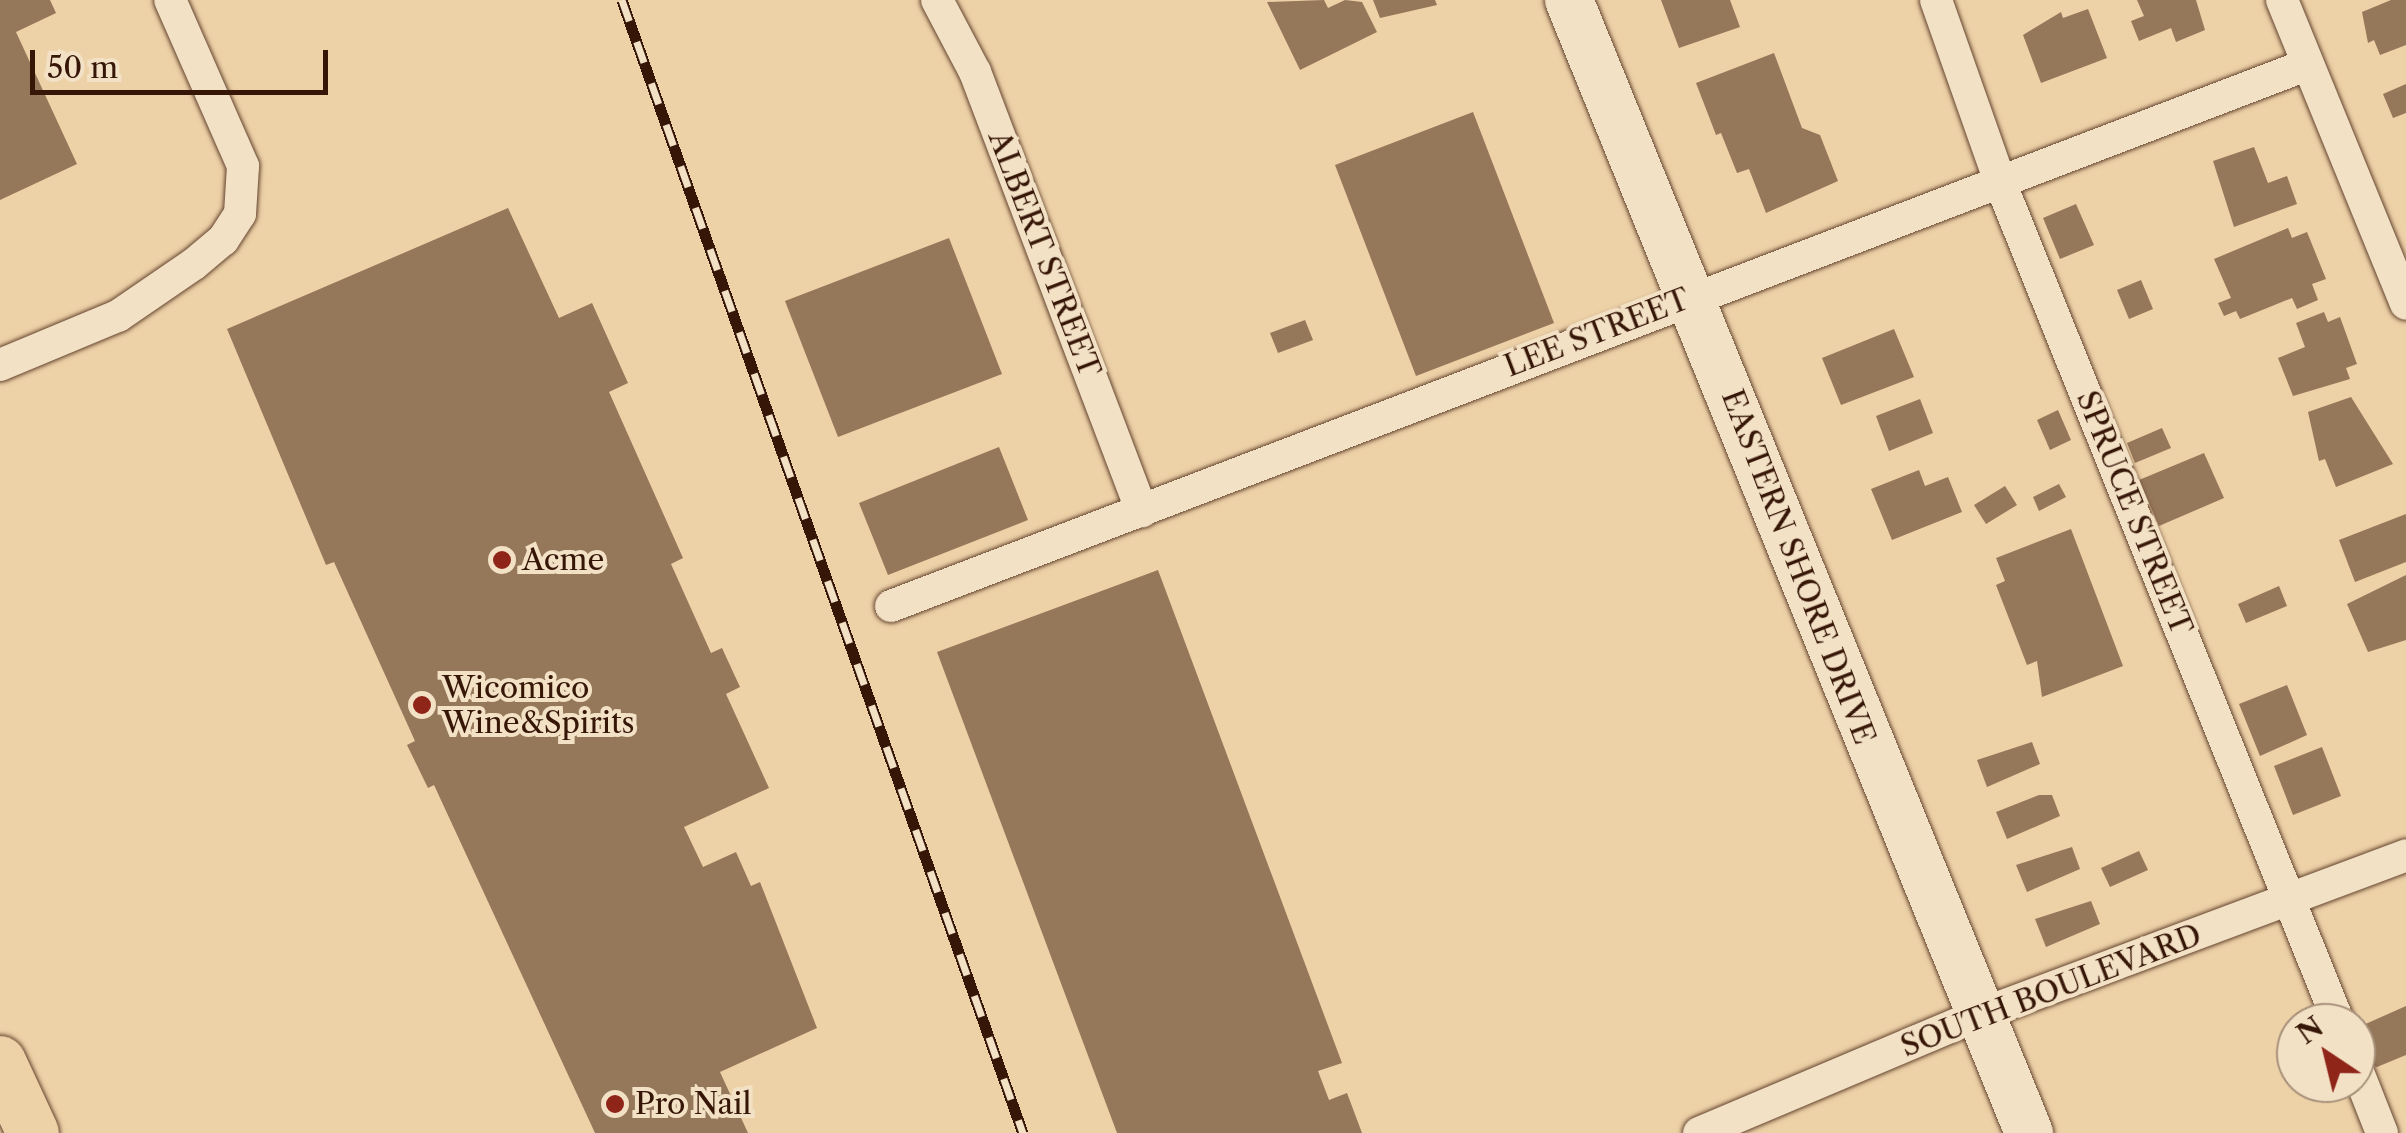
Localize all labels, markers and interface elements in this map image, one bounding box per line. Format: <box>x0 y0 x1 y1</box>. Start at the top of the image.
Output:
scale bar <box>35 30 332 92</box>
text: 50 m <box>47 49 118 86</box>
street label: ALBERT STREET <box>980 126 1108 382</box>
street label: LEE STREET <box>1499 281 1695 385</box>
street label: EASTERN SHORE DRIVE <box>1714 385 1882 749</box>
street label: SPRUCE STREET <box>2069 386 2199 640</box>
place label: Acme <box>522 542 604 578</box>
marker: Acme <box>491 549 513 571</box>
place label: Wicomico Wine&Spirits <box>442 670 635 740</box>
marker: Wicomico Wine&Spirits <box>411 694 433 716</box>
street label: SOUTH BOULEVARD <box>1896 917 2206 1065</box>
north arrow <box>2276 1003 2376 1103</box>
text: N <box>2290 1009 2330 1051</box>
place label: Pro Nail <box>635 1086 751 1122</box>
marker: Pro Nail <box>604 1093 626 1115</box>

